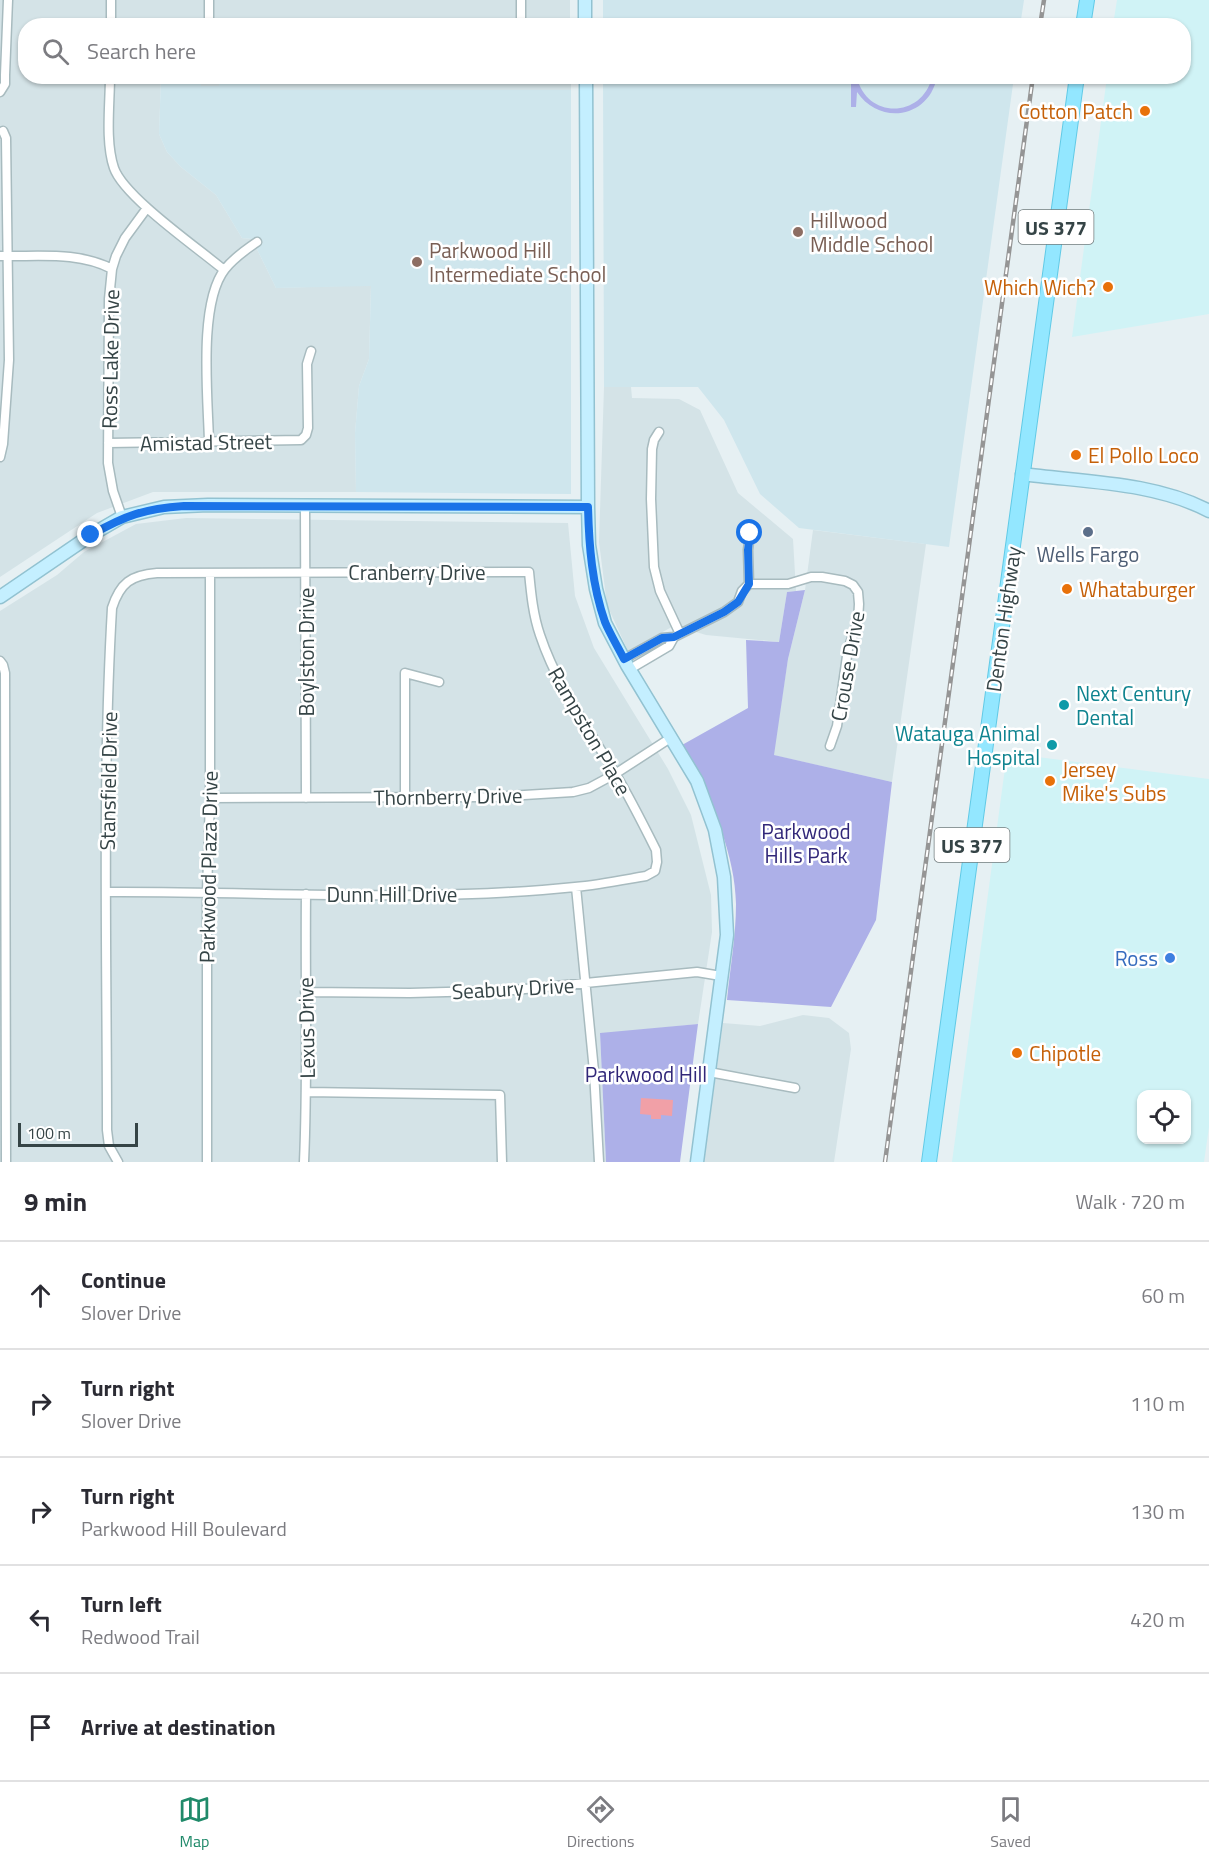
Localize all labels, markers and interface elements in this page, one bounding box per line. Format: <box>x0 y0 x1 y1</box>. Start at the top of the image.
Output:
search box <box>18 18 1191 84</box>
text: Search here <box>87 34 196 68</box>
icon: search <box>39 35 72 68</box>
place label: Cotton Patch <box>1018 95 1133 127</box>
marker: Cotton Patch <box>1138 104 1152 118</box>
place label: Hillwood Middle School <box>810 204 933 260</box>
road number: US 377 <box>1018 210 1094 244</box>
marker: Hillwood Middle School <box>791 225 805 239</box>
place label: Parkwood Hill Intermediate School <box>429 234 606 290</box>
marker: Parkwood Hill Intermediate School <box>410 255 424 269</box>
place label: Which Wich? <box>984 271 1096 303</box>
marker: Which Wich? <box>1101 280 1115 294</box>
street label: Ross Lake Drive <box>93 289 127 429</box>
street label: Amistad Street <box>140 425 273 459</box>
place label: El Pollo Loco <box>1088 439 1199 471</box>
marker: El Pollo Loco <box>1069 448 1083 462</box>
route start <box>736 519 762 545</box>
route end <box>77 521 103 547</box>
marker: Wells Fargo <box>1081 525 1095 539</box>
place label: Wells Fargo <box>1037 538 1139 570</box>
street label: Denton Highway <box>977 544 1029 694</box>
street label: Cranberry Drive <box>348 556 486 588</box>
place label: Whataburger <box>1079 573 1195 605</box>
marker: Whataburger <box>1060 582 1074 596</box>
street label: Boylston Drive <box>290 588 322 716</box>
street label: Crouse Drive <box>822 608 872 724</box>
street label: Rampston Place <box>540 661 640 801</box>
place label: Next Century Dental <box>1076 677 1191 733</box>
marker: Next Century Dental <box>1057 698 1071 712</box>
street label: Stansfield Drive <box>91 711 125 851</box>
place label: Watauga Animal Hospital <box>895 717 1040 773</box>
marker: Watauga Animal Hospital <box>1045 738 1059 752</box>
place label: Jersey Mike's Subs <box>1062 753 1166 809</box>
street label: Parkwood Plaza Drive <box>190 771 226 963</box>
marker: Jersey Mike's Subs <box>1043 774 1057 788</box>
street label: Thornberry Drive <box>373 779 523 813</box>
park label: Parkwood Hills Park <box>761 815 851 871</box>
road number: US 377 <box>934 828 1010 862</box>
street label: Dunn Hill Drive <box>327 878 457 910</box>
place label: Ross <box>1115 942 1158 974</box>
marker: Ross <box>1163 951 1177 965</box>
street label: Seabury Drive <box>451 969 575 1007</box>
street label: Lexus Drive <box>289 977 323 1079</box>
place label: Chipotle <box>1029 1037 1101 1069</box>
marker: Chipotle <box>1010 1046 1024 1060</box>
park label: Parkwood Hill <box>585 1058 707 1090</box>
map controls <box>1137 1090 1191 1144</box>
button: locate <box>1137 1090 1191 1144</box>
scale bar <box>18 1120 138 1148</box>
text: 100 m <box>27 1121 71 1145</box>
text: 9 min <box>24 1182 87 1221</box>
text: Walk · 720 m <box>1076 1186 1185 1217</box>
text: Continue <box>81 1263 166 1297</box>
icon: ahead <box>24 1279 57 1312</box>
text: 60 m <box>1141 1280 1185 1311</box>
text: Slover Drive <box>81 1297 181 1328</box>
text: Turn right <box>81 1371 175 1405</box>
icon: right <box>24 1387 57 1420</box>
text: 110 m <box>1130 1388 1185 1419</box>
text: Slover Drive <box>81 1405 181 1436</box>
text: Turn right <box>81 1479 175 1513</box>
icon: right <box>24 1495 57 1528</box>
text: 130 m <box>1130 1496 1185 1527</box>
text: Parkwood Hill Boulevard <box>81 1513 287 1544</box>
text: Turn left <box>81 1587 162 1621</box>
icon: left <box>24 1603 57 1636</box>
text: 420 m <box>1130 1604 1185 1635</box>
text: Redwood Trail <box>81 1621 200 1652</box>
text: Arrive at destination <box>81 1710 276 1744</box>
icon: arrive <box>24 1711 57 1744</box>
tab: Map <box>178 1793 211 1853</box>
tab: Directions <box>567 1793 635 1853</box>
tab: Saved <box>990 1793 1031 1853</box>

